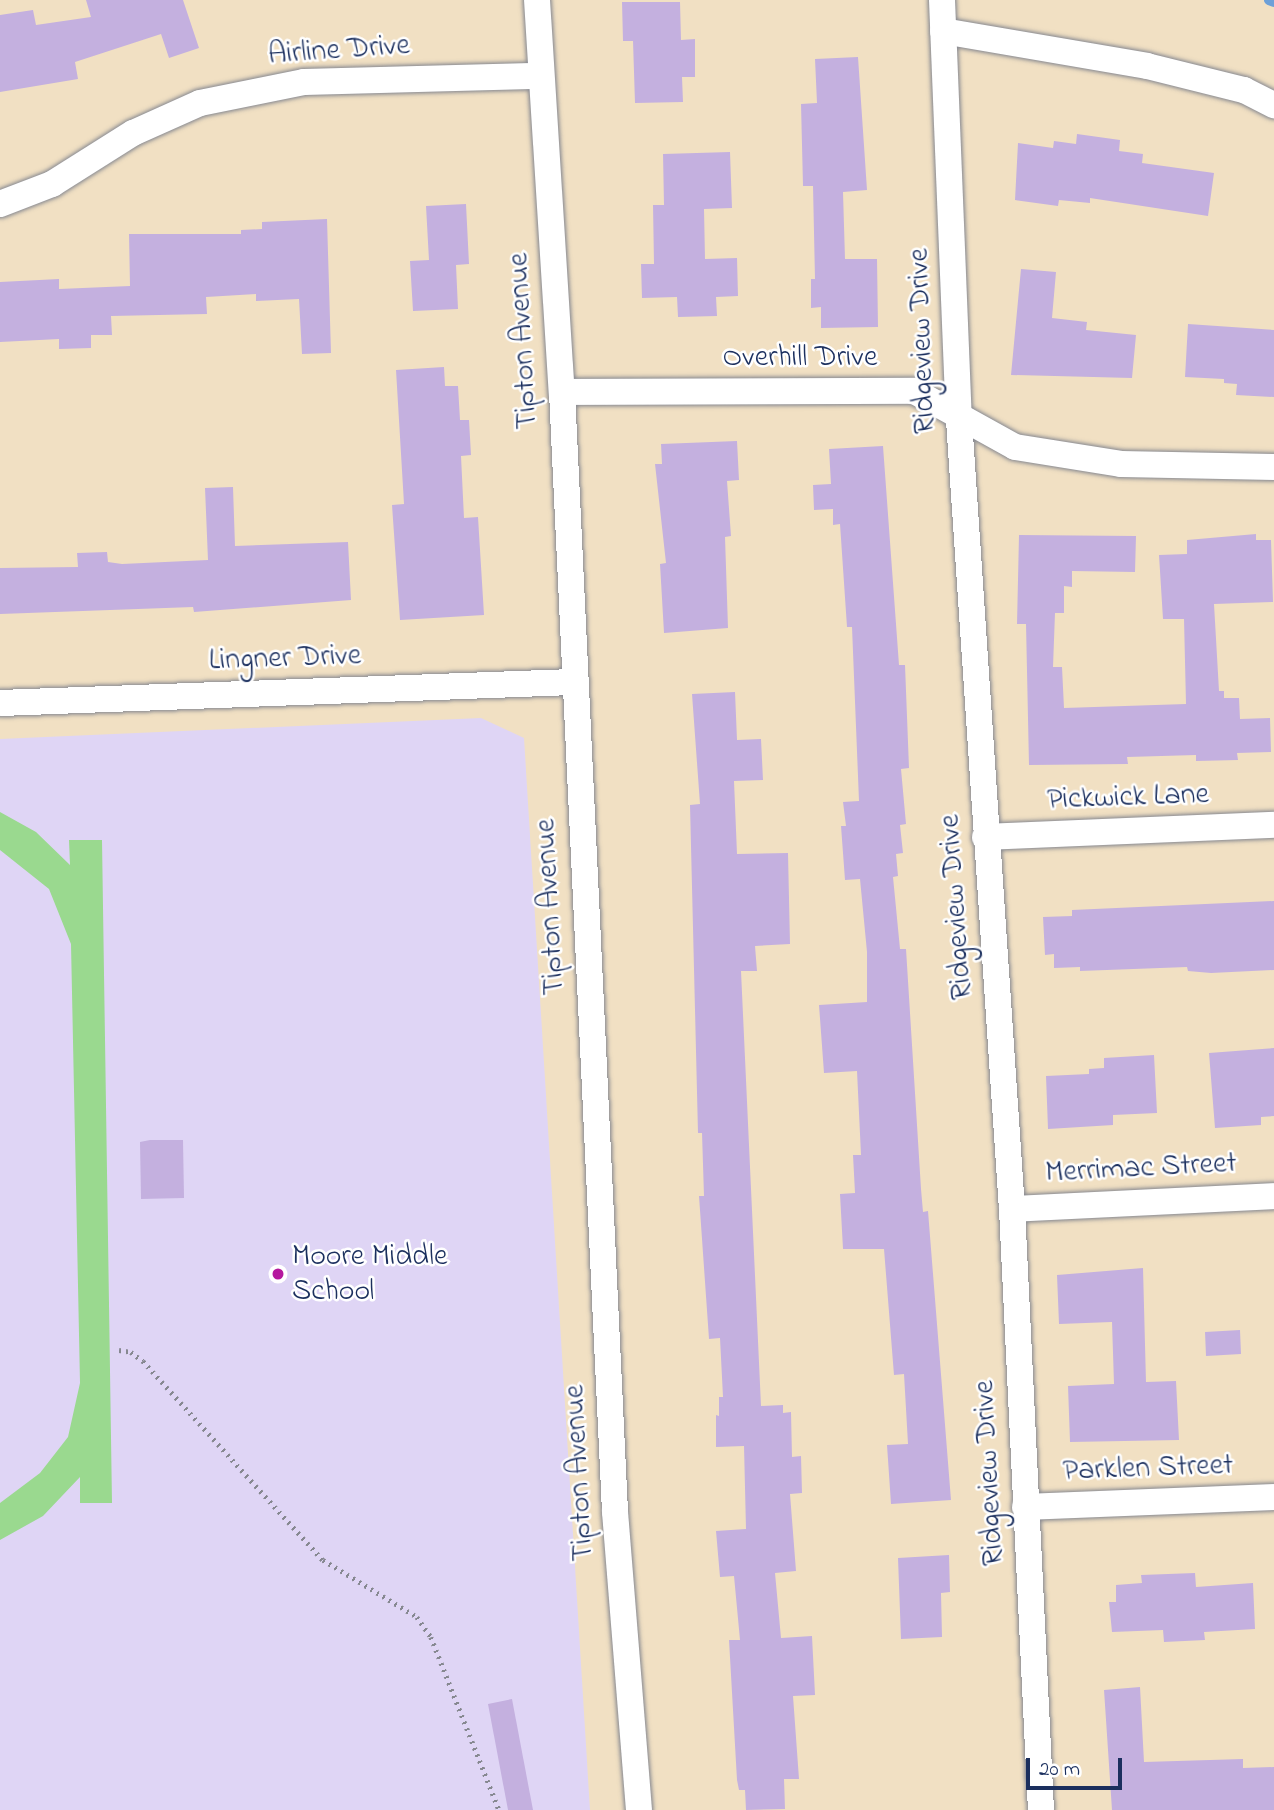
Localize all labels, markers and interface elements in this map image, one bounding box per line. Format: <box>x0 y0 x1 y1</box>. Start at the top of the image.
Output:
street label: Airline Drive <box>267 28 411 74</box>
street label: Ridgeview Drive <box>902 247 944 435</box>
street label: Tipton Avenue <box>501 252 547 430</box>
street label: Overhill Drive <box>723 340 877 376</box>
street label: Lingner Drive <box>208 638 362 680</box>
street label: Pickwick Lane <box>1046 777 1210 819</box>
street label: Ridgeview Drive <box>933 813 981 1001</box>
street label: Tipton Avenue <box>528 818 574 996</box>
street label: Merrimac Street <box>1044 1146 1238 1192</box>
place label: Moore Middle School <box>292 1239 447 1310</box>
marker: Moore Middle School <box>270 1266 286 1282</box>
street label: Ridgeview Drive <box>967 1379 1013 1567</box>
street label: Tipton Avenue <box>557 1384 603 1562</box>
street label: Parklen Street <box>1062 1448 1234 1490</box>
scale bar <box>1029 1744 1125 1788</box>
text: 20 m <box>1039 1755 1080 1785</box>

